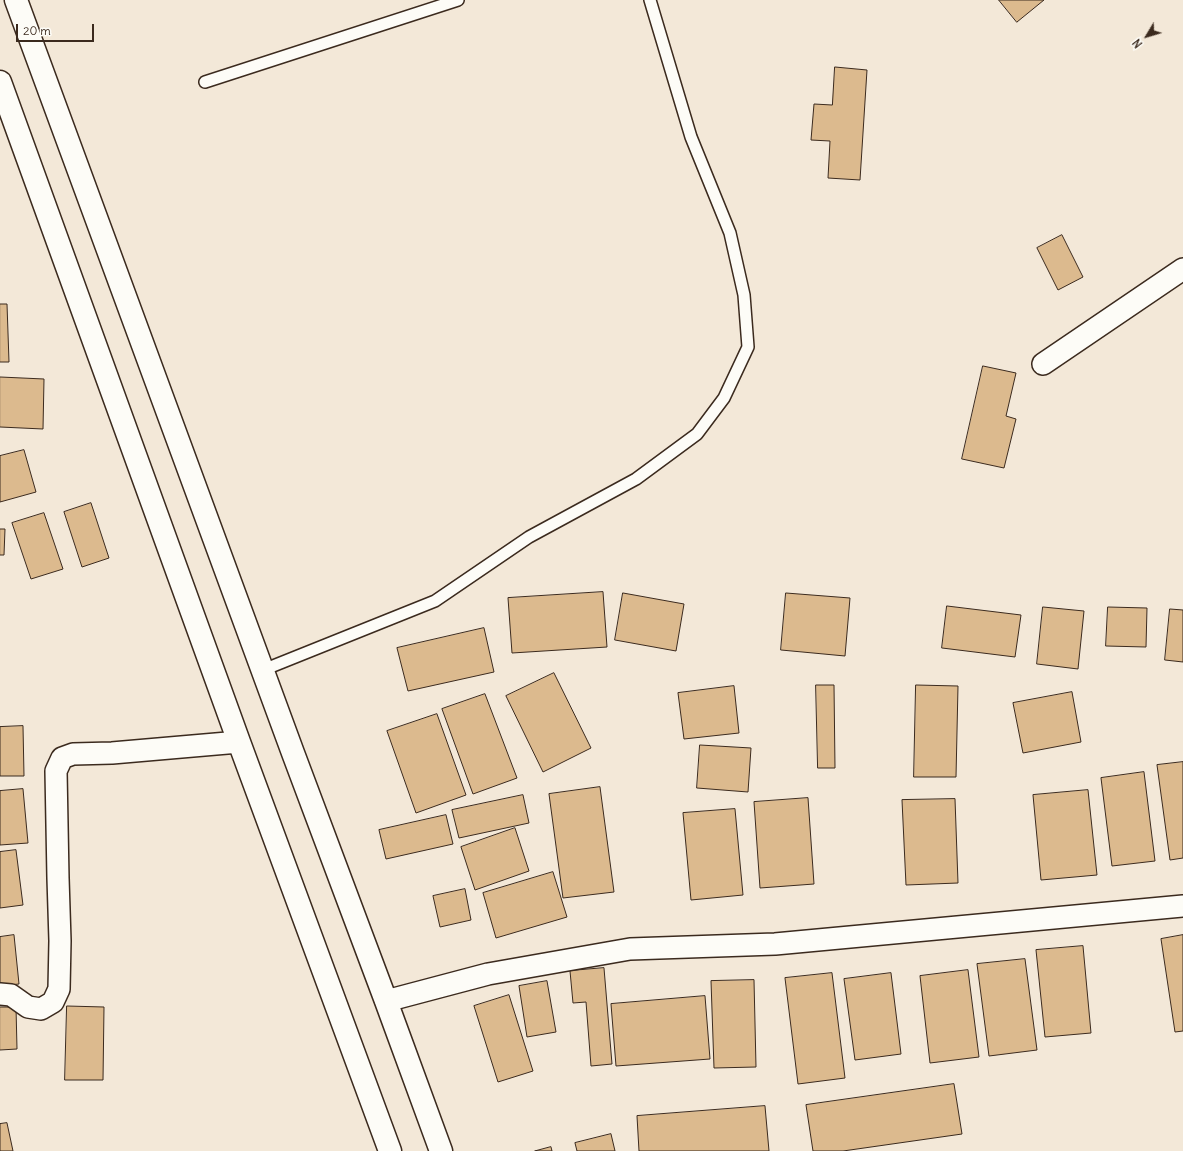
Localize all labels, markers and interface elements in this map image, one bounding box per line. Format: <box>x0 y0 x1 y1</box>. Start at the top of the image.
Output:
scale bar <box>18 16 96 42</box>
north arrow <box>1127 16 1167 56</box>
text: 20 m <box>23 23 51 38</box>
text: N <box>1130 36 1145 51</box>

